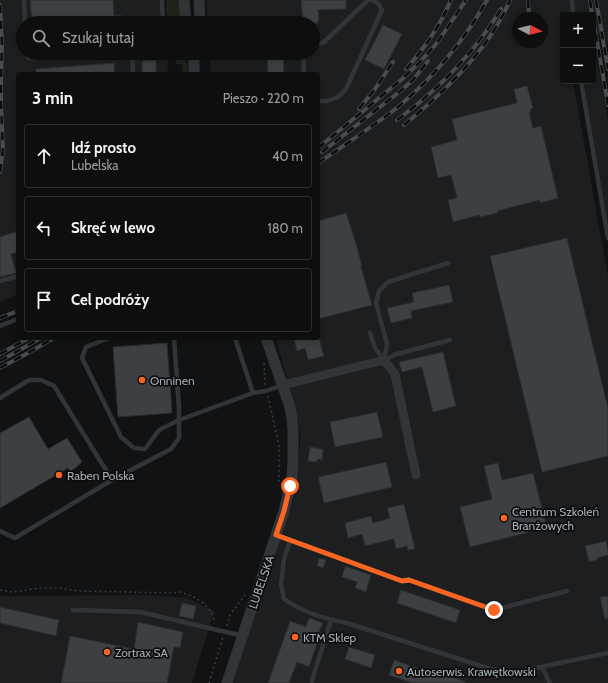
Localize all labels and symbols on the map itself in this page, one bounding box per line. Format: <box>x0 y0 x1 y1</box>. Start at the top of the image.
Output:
north arrow <box>512 12 548 48</box>
place label: Onninen <box>150 373 195 388</box>
marker: Onninen <box>137 375 147 385</box>
place label: Raben Polska <box>67 468 135 483</box>
marker: Raben Polska <box>54 470 64 480</box>
route start <box>281 477 299 495</box>
place label: Centrum Szkoleń Branżowych <box>512 504 599 533</box>
marker: Centrum Szkoleń Branżowych <box>499 513 509 523</box>
street label: LUBELSKA <box>245 553 277 611</box>
route end <box>485 601 503 619</box>
place label: KTM Sklep <box>303 630 357 645</box>
marker: KTM Sklep <box>290 632 300 642</box>
place label: Zortrax SA <box>115 645 169 660</box>
marker: Zortrax SA <box>102 647 112 657</box>
place label: Autoserwis. Krawętkowski <box>407 664 536 679</box>
marker: Autoserwis. Krawętkowski <box>394 666 404 676</box>

